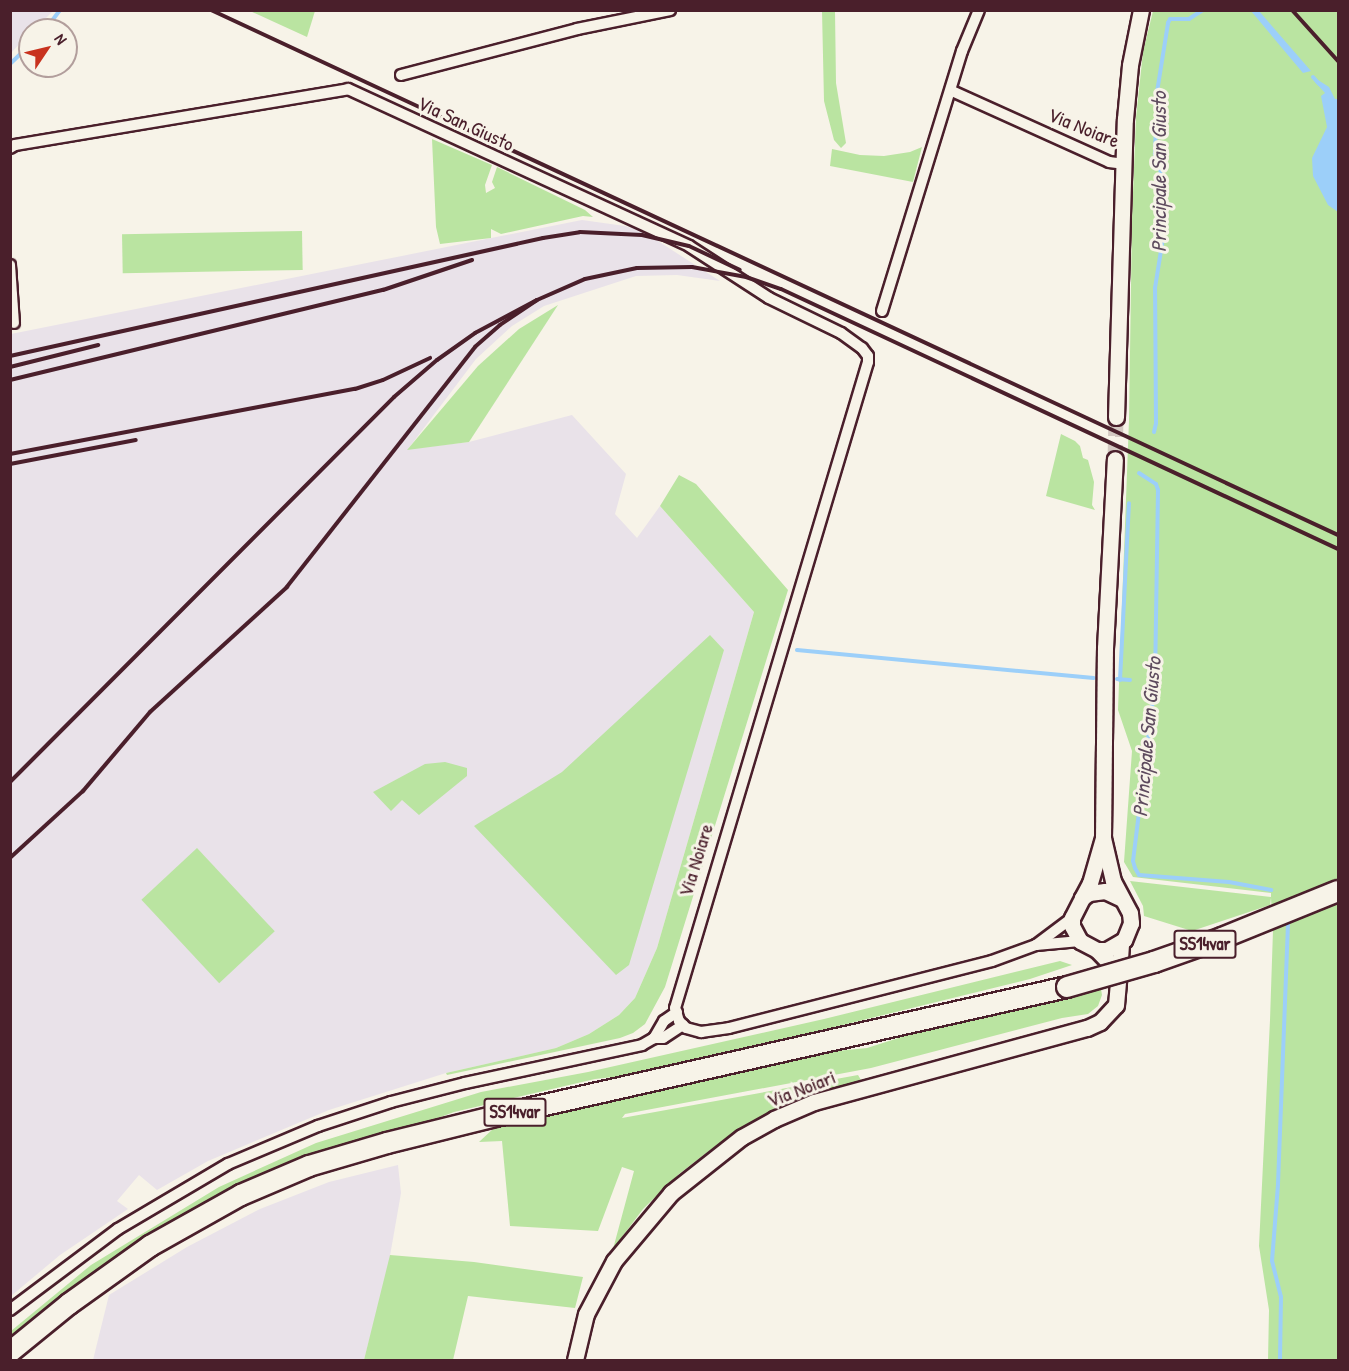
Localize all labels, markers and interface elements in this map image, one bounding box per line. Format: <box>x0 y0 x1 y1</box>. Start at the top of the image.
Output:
north arrow <box>18 18 78 78</box>
text: N <box>50 29 73 49</box>
street label: Via San Giusto <box>414 90 518 156</box>
water label: Principale San Giusto <box>1146 92 1172 252</box>
street label: Via Noiare <box>1045 102 1123 152</box>
water label: Principale San Giusto <box>1127 656 1167 818</box>
street label: Via Noiare <box>673 821 717 899</box>
road number: SS14var <box>1174 929 1236 959</box>
street label: Via Noiari <box>763 1064 839 1112</box>
road number: SS14var <box>484 1097 546 1127</box>

